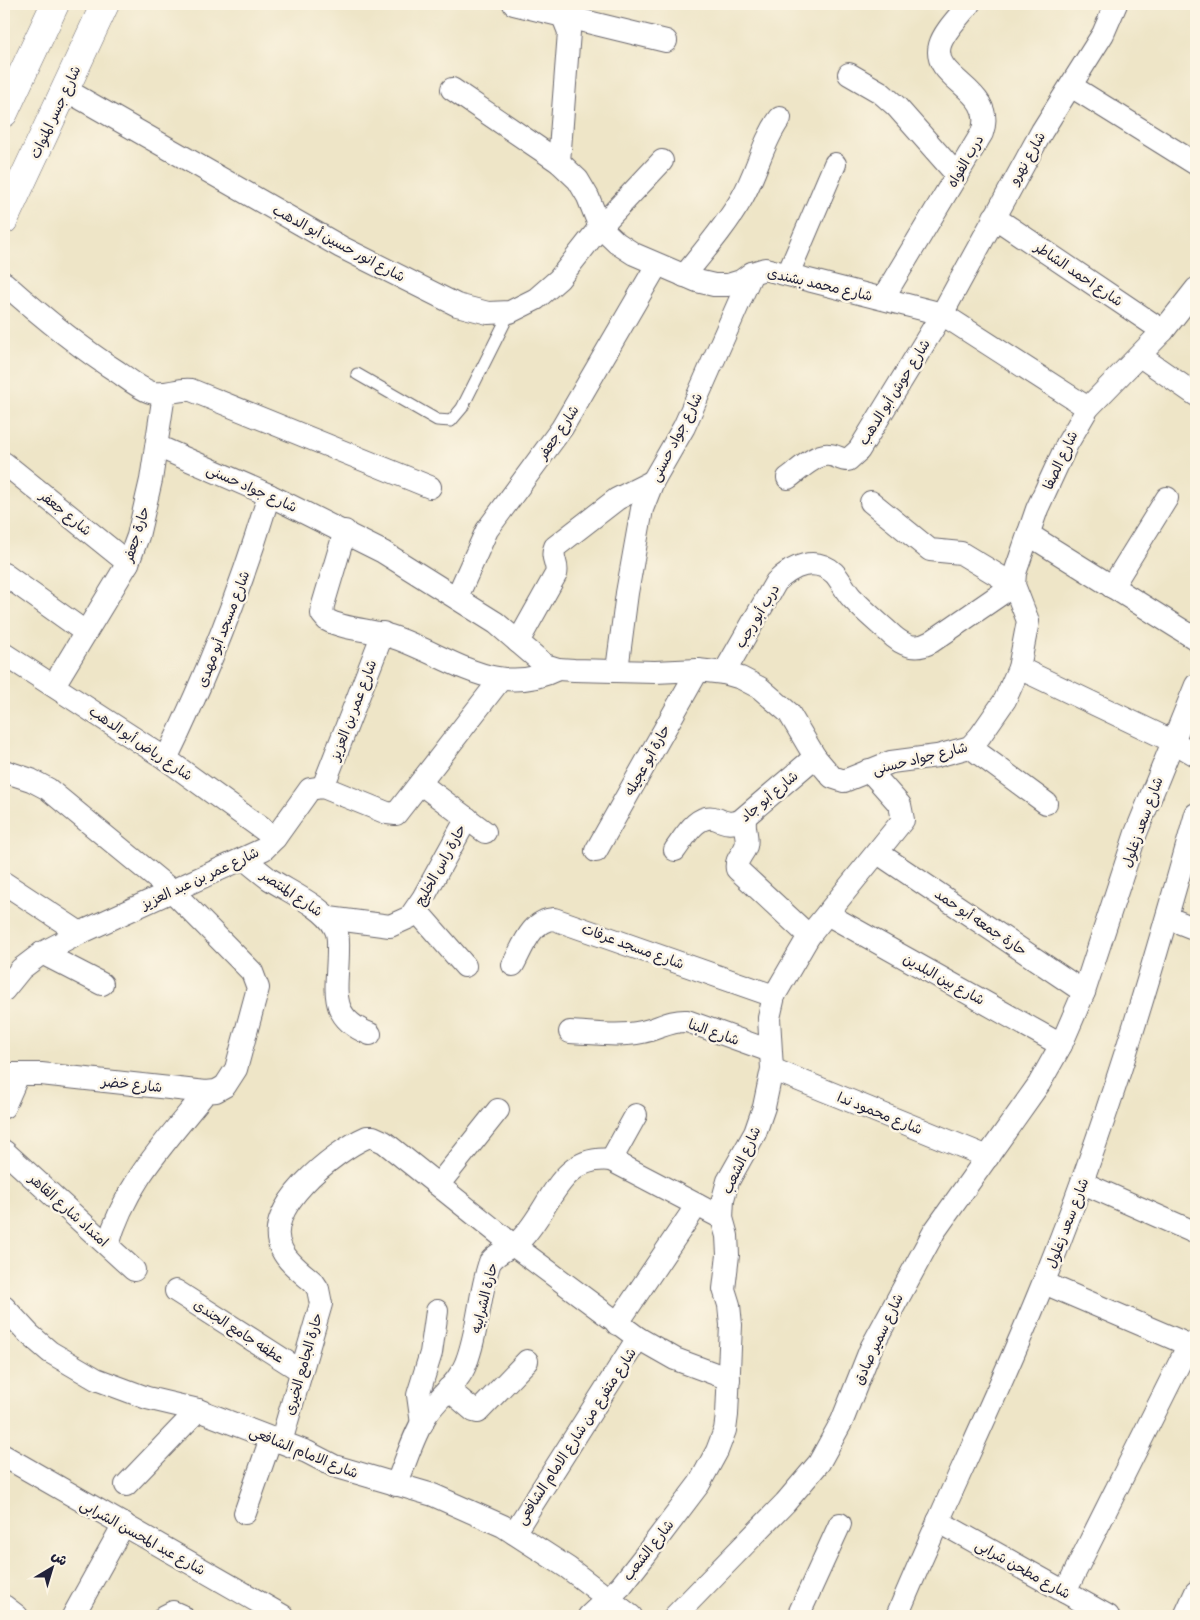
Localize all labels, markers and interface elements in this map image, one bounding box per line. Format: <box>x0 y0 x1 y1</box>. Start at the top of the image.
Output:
street label: شارع جسر المنوات <box>26 63 85 162</box>
street label: شارع نهرو <box>1005 129 1050 189</box>
street label: درب الفواه <box>944 132 987 191</box>
street label: شارع انور حسين أبو الدهب <box>269 201 408 286</box>
street label: شارع احمد الشاطر <box>1030 238 1126 311</box>
street label: شارع محمد بشندى <box>765 264 874 306</box>
street label: شارع حوش أبو الدهب <box>855 336 935 449</box>
street label: شارع جواد حسنى <box>647 390 707 485</box>
street label: شارع جعفر <box>534 402 584 464</box>
street label: شارع الصفا <box>1039 428 1082 493</box>
street label: شارع جواد حسنى <box>203 461 300 517</box>
street label: شارع جعفر <box>35 487 95 540</box>
street label: حارة جعفر <box>119 504 153 565</box>
street label: شارع مسجد أبو مهدى <box>193 569 254 690</box>
street label: درب أبو رجب <box>732 581 783 651</box>
street label: شارع عمر بن العزيز <box>326 658 381 764</box>
street label: شارع رياض أبو الدهب <box>85 702 196 785</box>
street label: حارة أبو عجيله <box>621 722 674 799</box>
street label: شارع جواد حسنى <box>871 738 970 779</box>
street label: شارع أبو جاد <box>737 767 802 826</box>
street label: شارع سعد زغلول <box>1118 775 1168 870</box>
street label: حارة راس الخليج <box>411 822 471 909</box>
street label: شارع عمر بن عبد العزيز <box>138 844 262 915</box>
street label: شارع المنتصر <box>256 866 326 921</box>
street label: حارة جمعه أبو حمد <box>931 885 1030 960</box>
street label: شارع مسجد عرفات <box>579 920 686 974</box>
street label: شارع بين البلدين <box>900 950 987 1010</box>
street label: شارع البنا <box>686 1016 742 1050</box>
street label: شارع خضر <box>100 1073 163 1097</box>
street label: شارع محمود ندا <box>834 1089 925 1139</box>
street label: شارع الشعب <box>718 1124 765 1197</box>
street label: امتداد شارع القاهر <box>24 1170 112 1251</box>
street label: شارع سعد زغلول <box>1042 1176 1093 1271</box>
street label: حارة الشرابيه <box>468 1261 501 1335</box>
street label: شارع سمير صادق <box>850 1291 908 1388</box>
street label: عطفه جامع الجندى <box>189 1296 287 1369</box>
street label: حارة الجامع الخيرى <box>281 1311 328 1418</box>
street label: شارع متفرع من شارع الامام الشافعى <box>513 1345 642 1529</box>
street label: شارع الامام الشافعى <box>246 1423 361 1484</box>
street label: شارع عبد المحسن الشرابى <box>77 1496 208 1580</box>
street label: شارع الشعب <box>619 1516 678 1585</box>
street label: شارع مطحن شرابى <box>972 1536 1073 1603</box>
north arrow <box>28 1542 78 1592</box>
text: ش <box>48 1547 71 1570</box>

